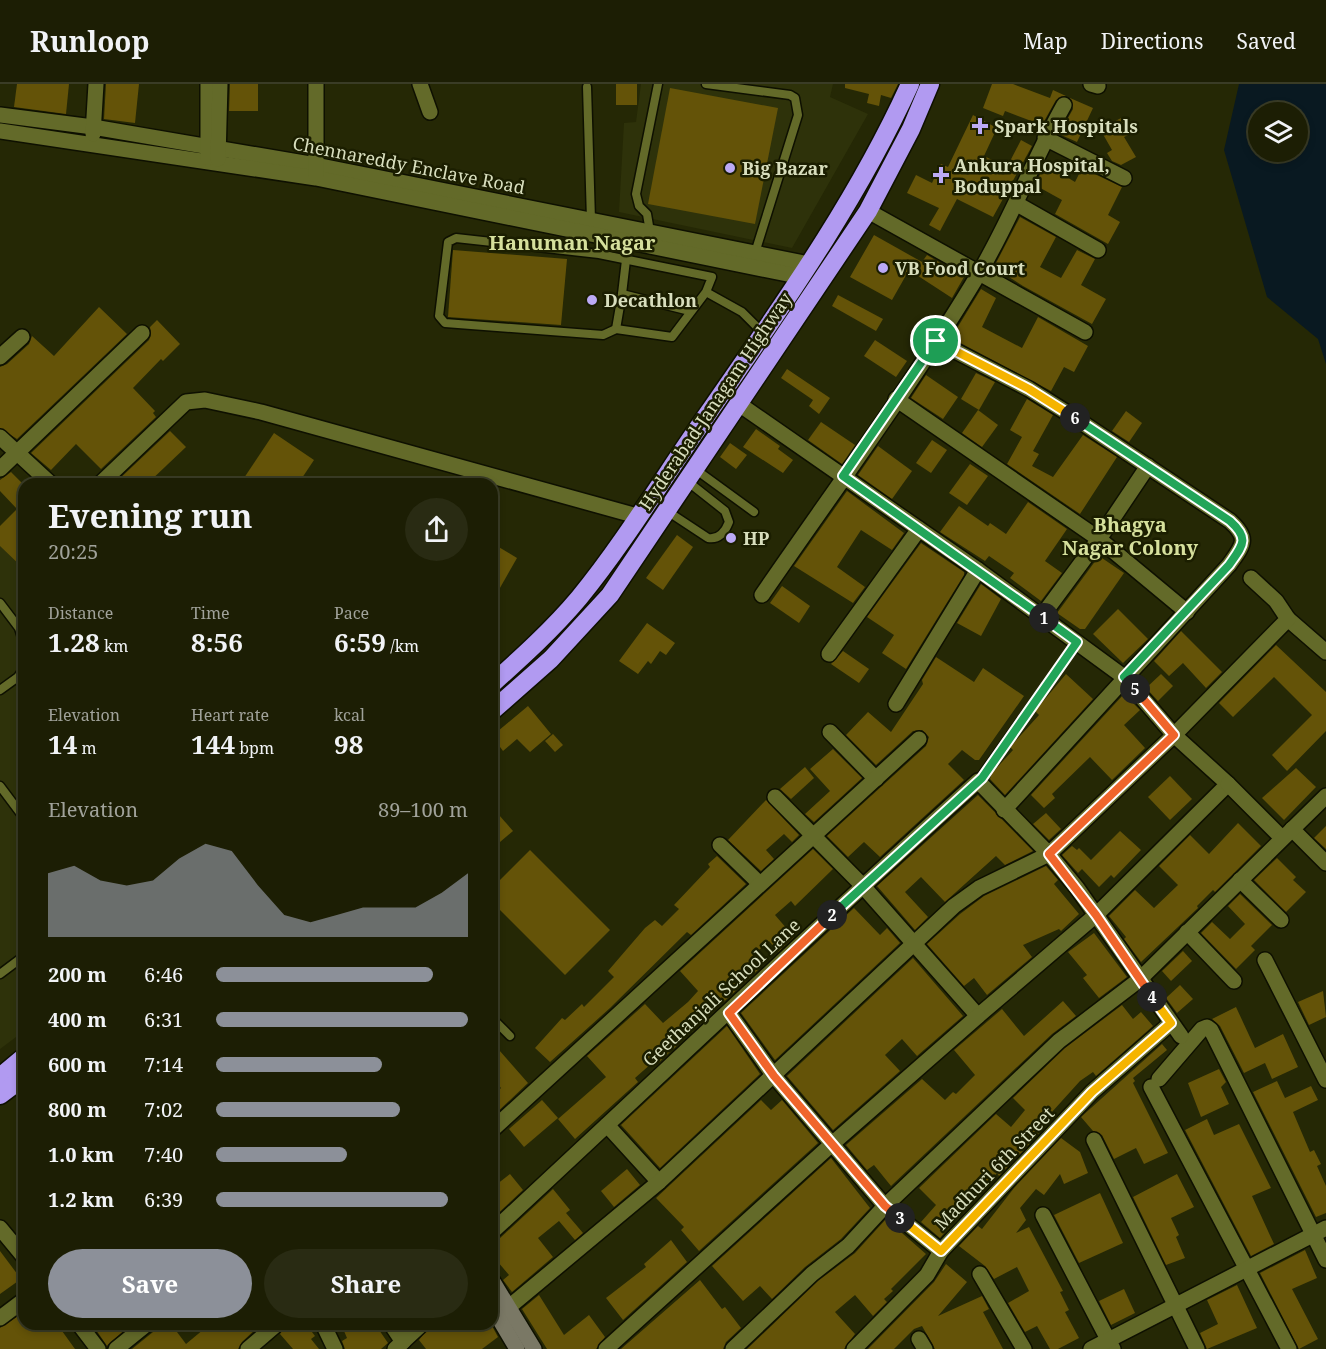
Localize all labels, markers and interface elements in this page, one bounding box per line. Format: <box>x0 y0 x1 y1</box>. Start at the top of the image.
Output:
text: Runloop <box>30 22 150 60</box>
text: Map <box>1023 27 1068 55</box>
text: Directions <box>1101 27 1203 55</box>
text: Saved <box>1236 27 1296 55</box>
map controls <box>1248 102 1308 162</box>
button: layers <box>1248 102 1308 162</box>
place label: Spark Hospitals <box>994 114 1138 138</box>
marker: Spark Hospitals <box>971 117 989 135</box>
street label: Chennareddy Enclave Road <box>291 131 527 199</box>
place label: Ankura Hospital, Boduppal <box>954 153 1110 198</box>
place label: Big Bazar <box>742 156 828 180</box>
marker: Big Bazar <box>723 161 737 175</box>
marker: Ankura Hospital, Boduppal <box>932 166 950 184</box>
district label: Hanuman Nagar <box>489 229 656 256</box>
place label: VB Food Court <box>895 256 1025 280</box>
marker: VB Food Court <box>876 261 890 275</box>
street label: Hyderabad-Janagam Highway <box>633 287 797 515</box>
place label: Decathlon <box>604 288 697 312</box>
marker: Decathlon <box>585 293 599 307</box>
pin <box>910 315 961 366</box>
icon: arrive <box>919 324 952 357</box>
pin: 6 <box>1060 403 1090 433</box>
text: 6 <box>1070 407 1080 429</box>
text: Evening run <box>48 493 252 538</box>
button: share <box>405 498 468 561</box>
district label: Bhagya Nagar Colony <box>1062 511 1198 561</box>
place label: HP <box>743 526 770 550</box>
marker: HP <box>724 531 738 545</box>
text: 20:25 <box>48 538 98 565</box>
text: Distance <box>48 602 113 624</box>
text: Time <box>191 602 230 624</box>
text: Pace <box>334 602 369 624</box>
pin: 1 <box>1029 603 1059 633</box>
text: 1 <box>1039 607 1049 629</box>
text: 1.28 <box>48 624 100 660</box>
text: 8:56 <box>191 624 243 660</box>
text: 6:59 <box>334 624 386 660</box>
text: km <box>100 635 128 657</box>
text: /km <box>386 635 419 657</box>
pin: 5 <box>1120 674 1150 704</box>
text: 5 <box>1130 678 1140 700</box>
text: Elevation <box>48 704 120 726</box>
text: Heart rate <box>191 704 269 726</box>
text: kcal <box>334 704 365 726</box>
text: 14 <box>48 726 77 762</box>
text: 144 <box>191 726 235 762</box>
text: 98 <box>334 726 363 762</box>
text: m <box>77 737 97 759</box>
text: bpm <box>235 737 274 759</box>
text: Elevation <box>48 796 138 823</box>
text: 89–100 m <box>378 796 468 823</box>
pin: 2 <box>817 900 847 930</box>
text: 2 <box>827 904 837 926</box>
street label: Geethanjali School Lane <box>637 913 805 1071</box>
text: 200 m <box>48 961 107 988</box>
text: 6:46 <box>144 961 183 988</box>
pin: 4 <box>1137 982 1167 1012</box>
text: 4 <box>1147 986 1157 1008</box>
text: 400 m <box>48 1006 107 1033</box>
text: 6:31 <box>144 1006 183 1033</box>
text: 600 m <box>48 1051 107 1078</box>
text: 7:14 <box>144 1051 183 1078</box>
text: 800 m <box>48 1096 107 1123</box>
text: 7:02 <box>144 1096 183 1123</box>
street label: Madhuri 6th Street <box>929 1101 1059 1235</box>
text: 1.0 km <box>48 1141 114 1168</box>
text: 7:40 <box>144 1141 183 1168</box>
text: 1.2 km <box>48 1186 114 1213</box>
text: 6:39 <box>144 1186 183 1213</box>
pin: 3 <box>885 1203 915 1233</box>
text: 3 <box>895 1207 905 1229</box>
button: Save <box>48 1249 252 1318</box>
button: Share <box>264 1249 468 1318</box>

